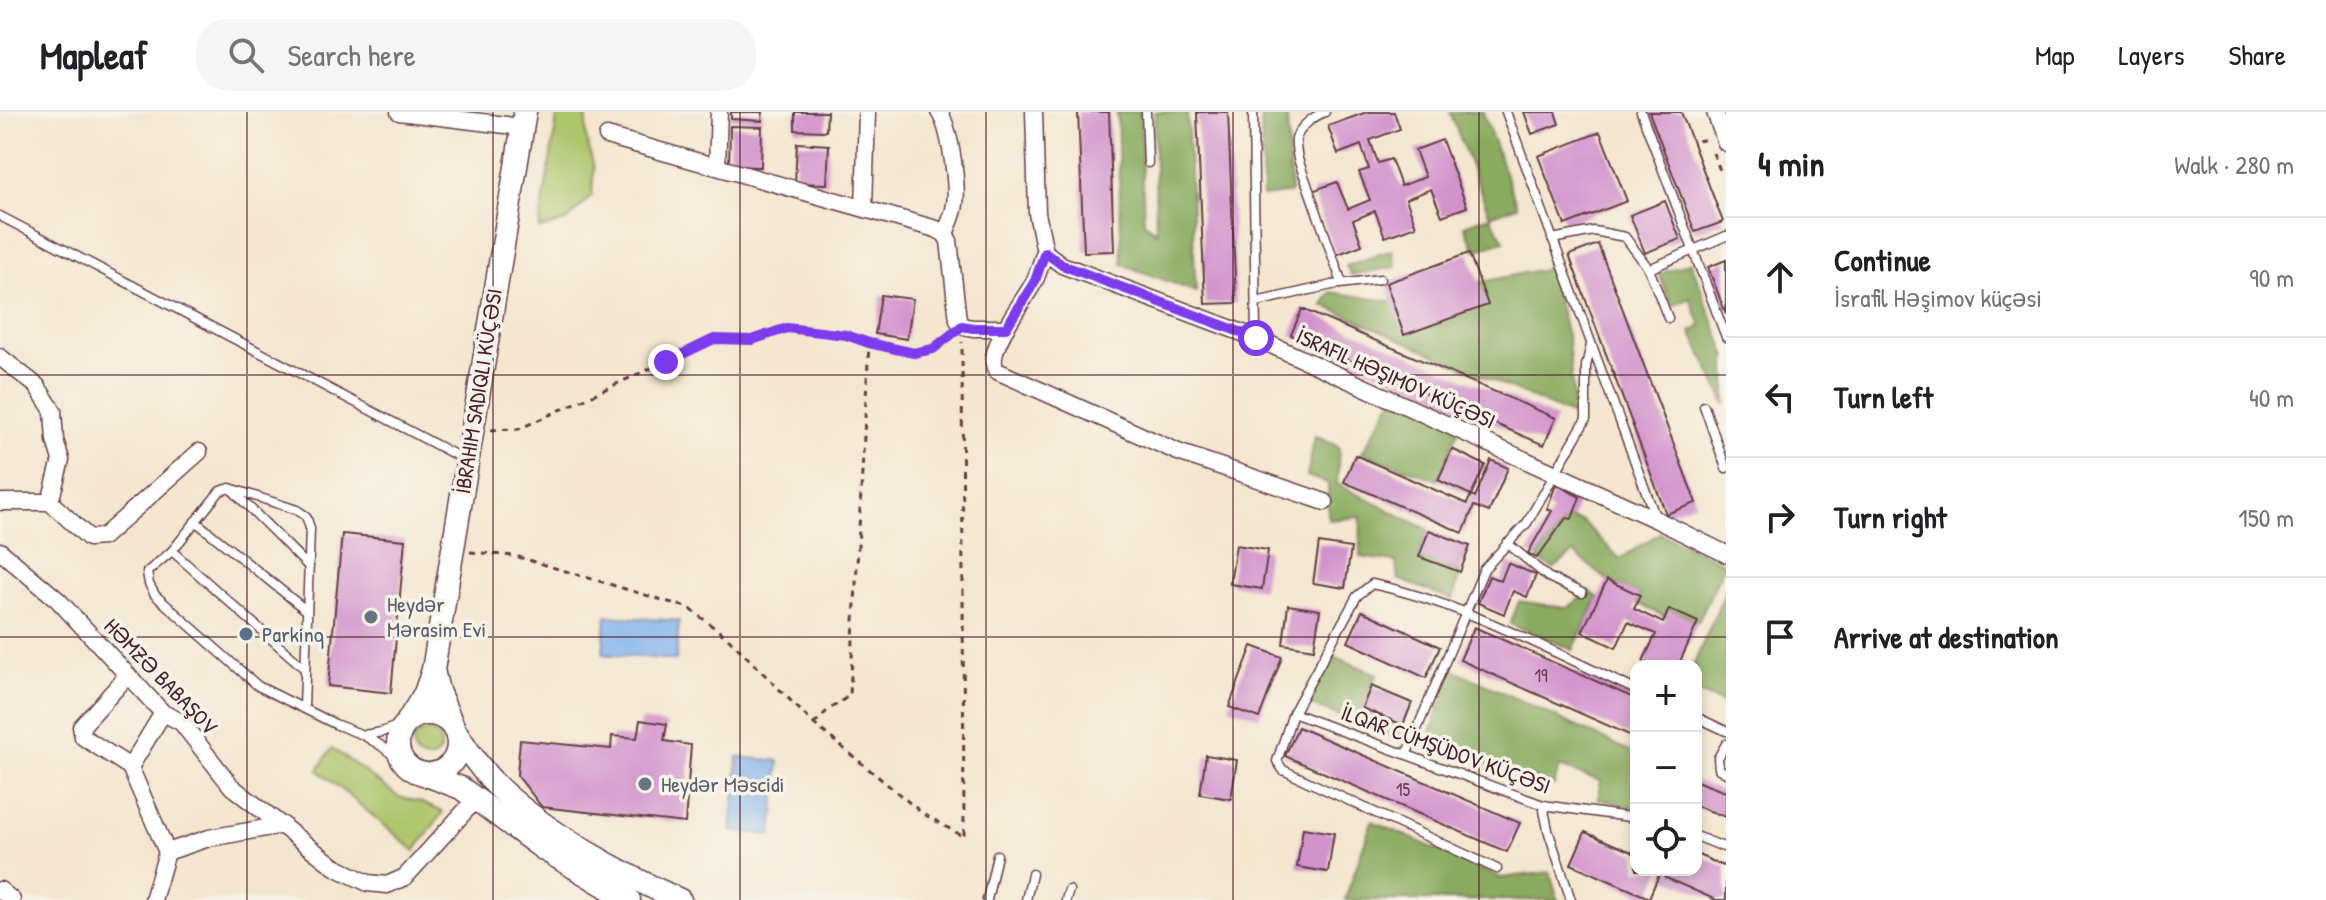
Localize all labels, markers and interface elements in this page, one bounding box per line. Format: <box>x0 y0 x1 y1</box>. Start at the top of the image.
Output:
search box <box>196 19 756 91</box>
text: Mapleaf <box>40 29 148 81</box>
icon: search <box>224 33 268 77</box>
text: Search here <box>288 35 416 75</box>
text: Map <box>2035 36 2075 74</box>
text: Layers <box>2119 36 2184 74</box>
text: Share <box>2228 36 2286 74</box>
text: 4 min <box>1758 141 1825 187</box>
text: Walk · 280 m <box>2174 147 2294 182</box>
text: Continue <box>1834 240 1931 280</box>
icon: ahead <box>1758 255 1802 299</box>
text: 90 m <box>2249 260 2294 295</box>
text: İsrafil Həşimov küçəsi <box>1834 280 2042 315</box>
street label: İBRAHIM SADIQLI KÜÇƏSI <box>447 286 509 496</box>
route start <box>1238 320 1274 356</box>
street label: İSRAFIL HƏŞIMOV KÜÇƏSI <box>1292 321 1500 435</box>
route end <box>648 344 684 380</box>
icon: left <box>1758 375 1802 419</box>
text: Turn left <box>1834 377 1933 417</box>
text: 40 m <box>2249 380 2294 415</box>
icon: right <box>1758 495 1802 539</box>
text: Turn right <box>1834 497 1947 537</box>
text: 150 m <box>2238 500 2294 535</box>
place label: Heydər Mərasim Evi <box>387 589 486 644</box>
marker: Heydər Mərasim Evi <box>362 608 380 626</box>
street label: HƏMZƏ BABAŞOV <box>98 611 225 741</box>
icon: arrive <box>1758 615 1802 659</box>
text: Arrive at destination <box>1834 617 2059 657</box>
place label: Parkinq <box>262 619 324 649</box>
marker: Parkinq <box>237 625 255 643</box>
map controls <box>1630 660 1702 876</box>
button: + <box>1630 660 1702 732</box>
house number: 19 <box>1534 663 1548 688</box>
street label: İLQAR CÜMŞÜDOV KÜÇƏSI <box>1337 697 1555 801</box>
button: − <box>1630 732 1702 804</box>
place label: Heydər Məscidi <box>661 769 784 799</box>
marker: Heydər Məscidi <box>636 775 654 793</box>
house number: 15 <box>1396 777 1410 802</box>
button: locate <box>1630 804 1702 876</box>

